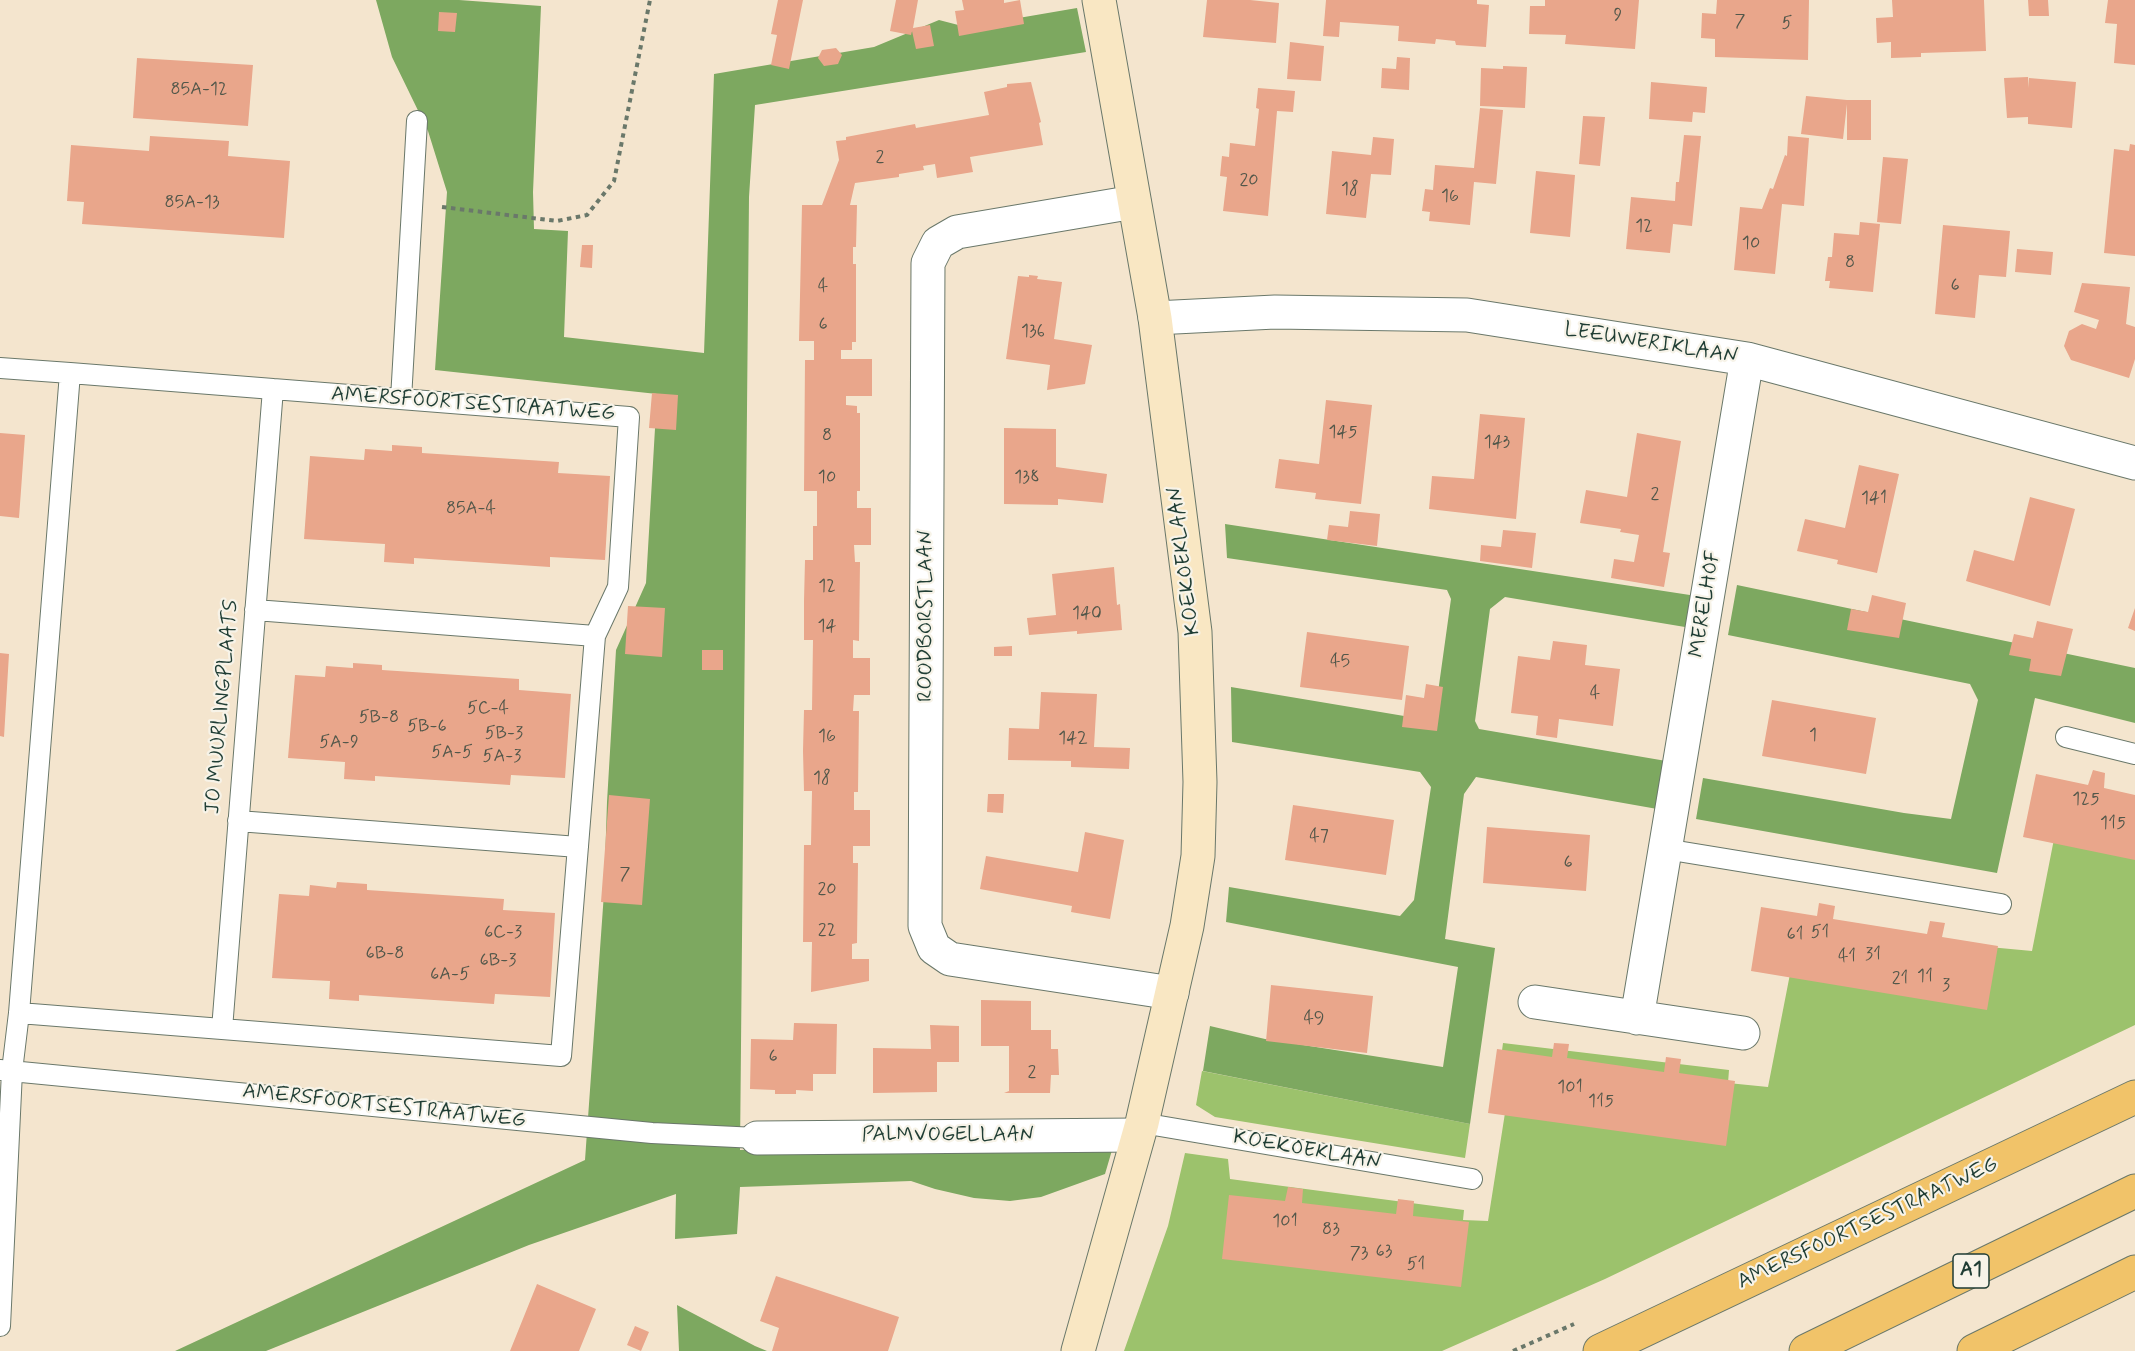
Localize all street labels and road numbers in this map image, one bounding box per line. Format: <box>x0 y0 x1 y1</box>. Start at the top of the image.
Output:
street label: LEEUWERIKLAAN <box>1562 318 1740 370</box>
street label: AMERSFOORTSESTRAATWEG <box>330 383 616 427</box>
street label: KOEKOEKLAAN <box>1163 485 1207 637</box>
street label: ROODBORSTLAAN <box>914 530 940 702</box>
street label: MERELHOF <box>1685 549 1727 659</box>
street label: JO MUURLINGPLAATS <box>201 599 245 815</box>
street label: AMERSFOORTSESTRAATWEG <box>241 1080 527 1134</box>
street label: PALMVOGELLAAN <box>862 1123 1034 1149</box>
street label: KOEKOEKLAAN <box>1231 1126 1383 1176</box>
street label: AMERSFOORTSESTRAATWEG <box>1734 1152 2002 1296</box>
road number: A1 <box>1953 1254 1989 1288</box>

